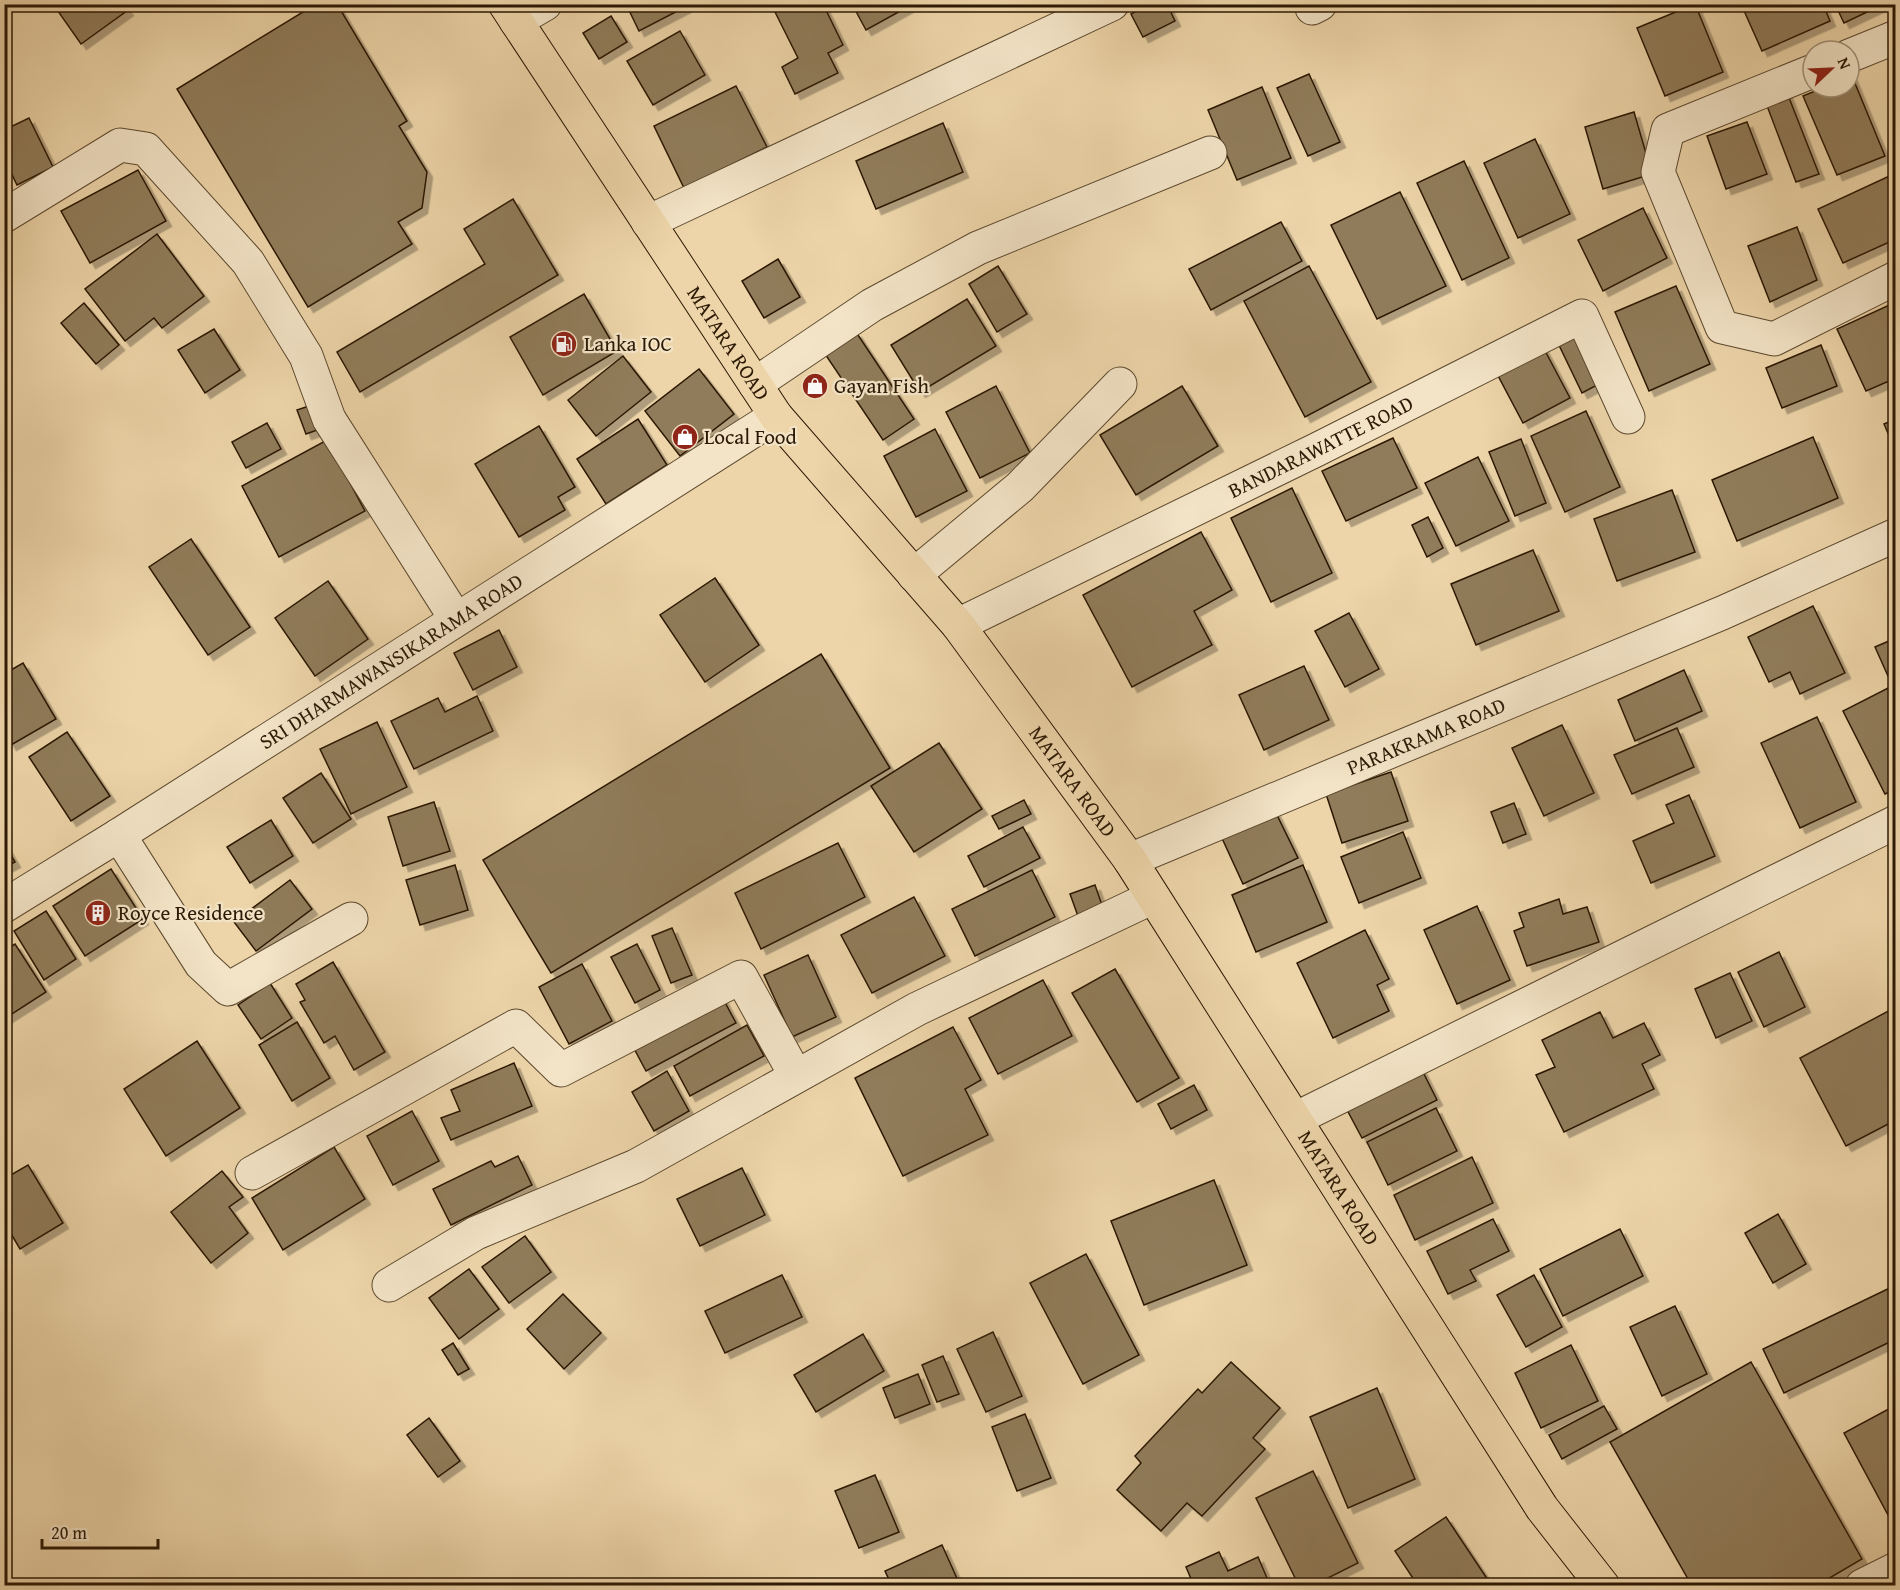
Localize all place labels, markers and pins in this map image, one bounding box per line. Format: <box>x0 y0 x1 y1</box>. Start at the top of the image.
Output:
place label: Lanka IOC <box>584 328 672 359</box>
fuel station icon: Lanka IOC <box>549 329 579 359</box>
place label: Gayan Fish <box>834 370 929 401</box>
shop icon: Gayan Fish <box>800 371 830 401</box>
place label: Local Food <box>704 421 798 452</box>
shop icon: Local Food <box>670 422 700 452</box>
place label: Royce Residence <box>118 897 263 928</box>
building icon: Royce Residence <box>83 898 113 928</box>

